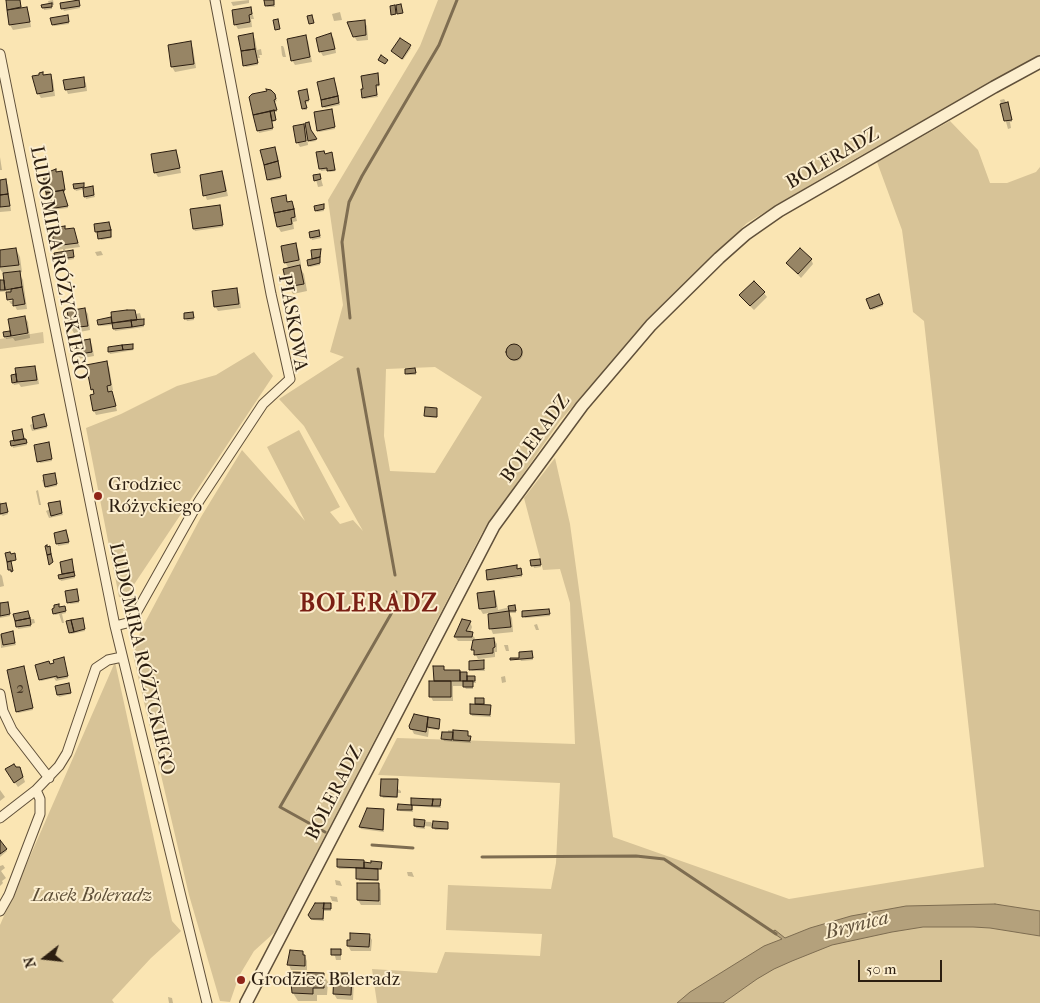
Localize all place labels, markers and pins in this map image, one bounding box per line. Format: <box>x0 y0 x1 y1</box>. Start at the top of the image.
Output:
place label: Grodziec Różyckiego <box>108 474 202 518</box>
marker: Grodziec Różyckiego <box>92 490 104 502</box>
place label: Grodziec Boleradz <box>251 969 400 991</box>
marker: Grodziec Boleradz <box>235 974 247 986</box>

